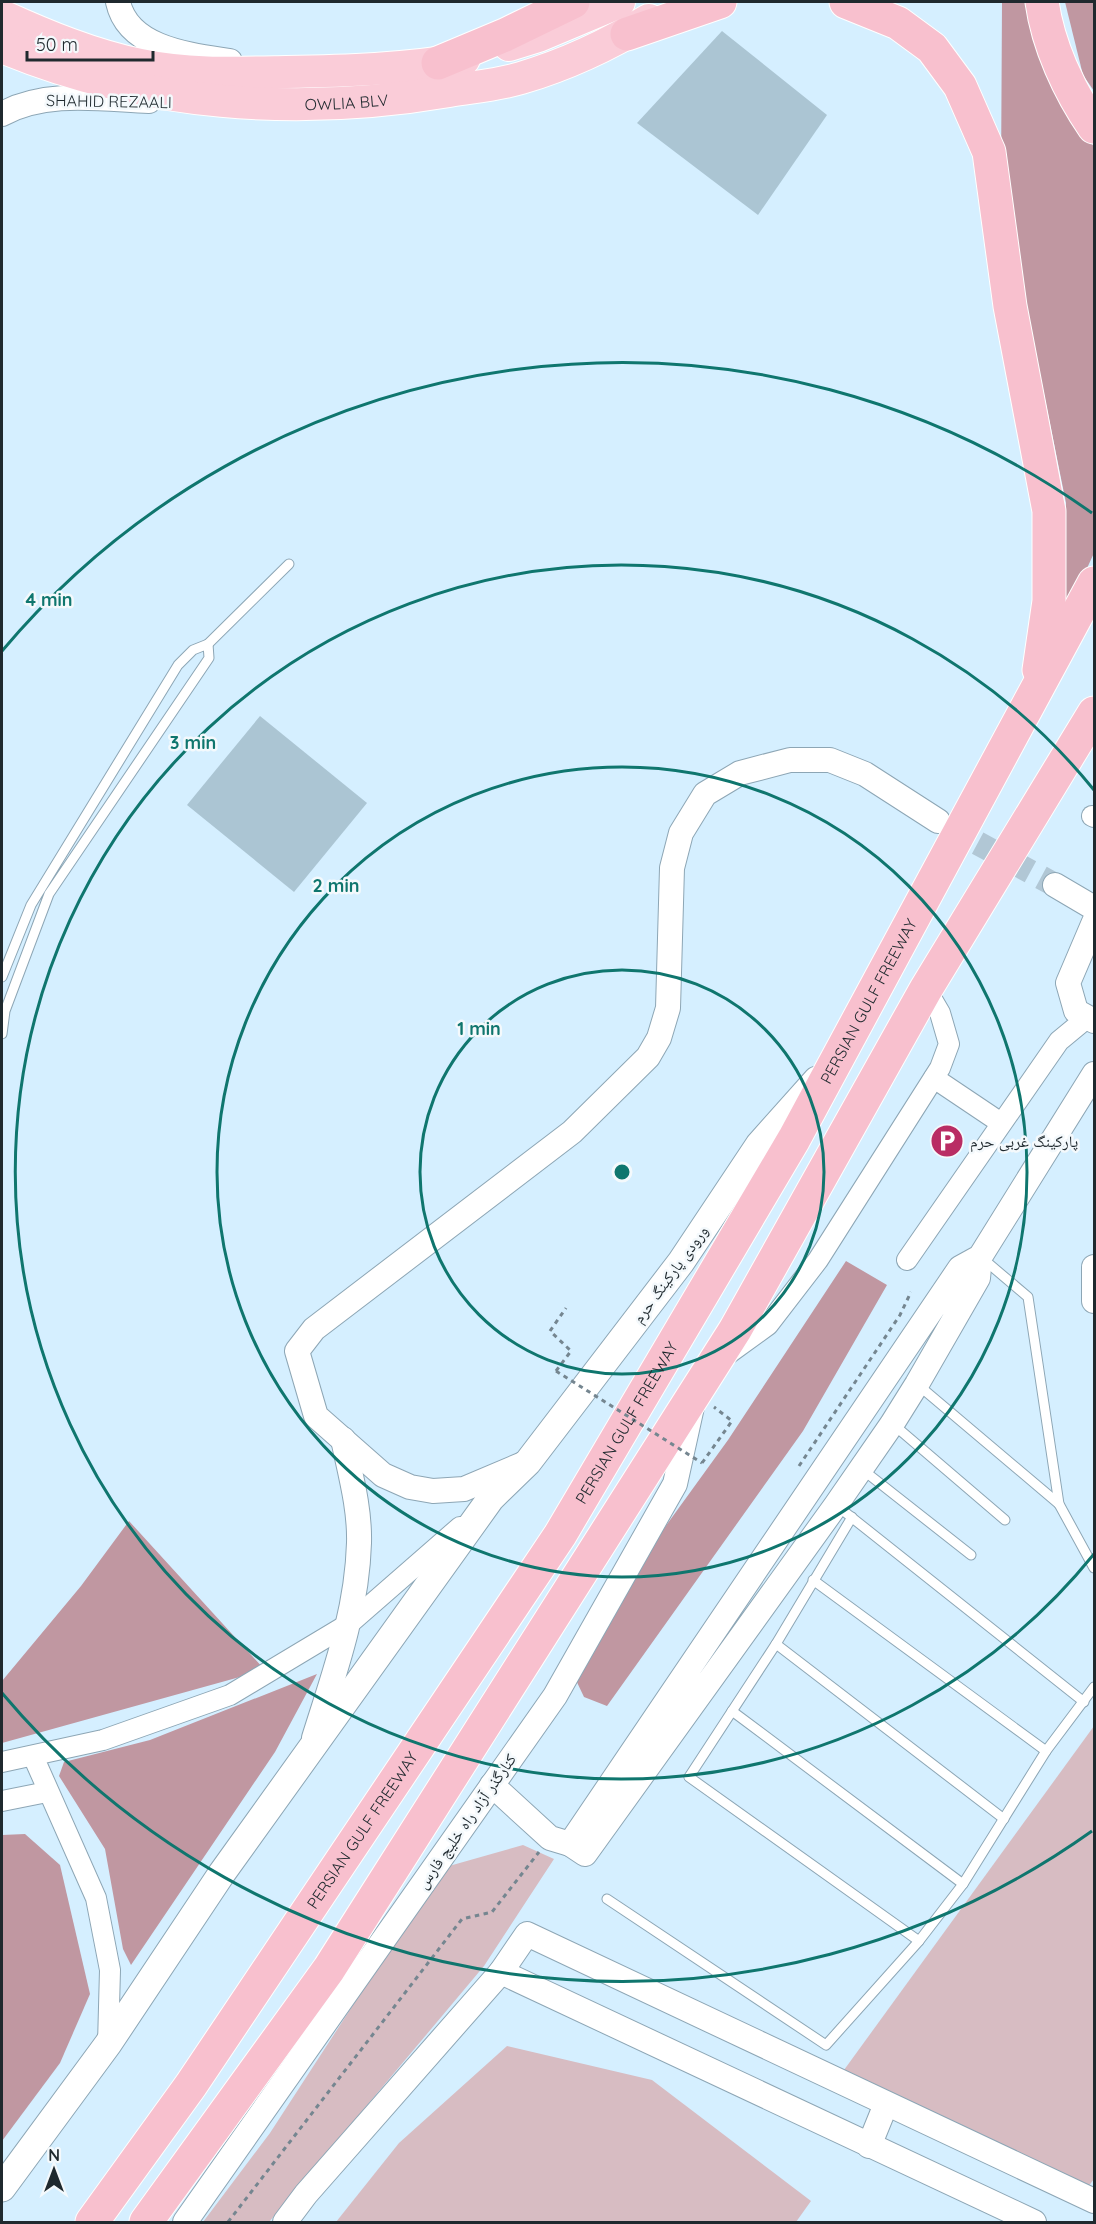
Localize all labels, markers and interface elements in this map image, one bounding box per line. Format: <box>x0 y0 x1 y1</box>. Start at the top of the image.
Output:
scale bar <box>27 24 153 62</box>
text: 50 m <box>36 33 78 56</box>
street label: OWLIA BLV <box>305 89 390 114</box>
street label: SHAHID REZAALI <box>46 90 172 112</box>
text: 4 min <box>25 588 73 611</box>
text: 3 min <box>170 731 216 754</box>
text: 2 min <box>313 874 359 897</box>
street label: PERSIAN GULF FREEWAY <box>816 915 921 1087</box>
text: 1 min <box>457 1017 501 1040</box>
parking icon: پارکینگ غربی حرم <box>929 1123 965 1159</box>
place label: پارکینگ غربی حرم <box>970 1131 1079 1152</box>
centre of rings <box>612 1162 632 1182</box>
street label: ورودی پارکینگ حرم <box>628 1221 713 1327</box>
street label: PERSIAN GULF FREEWAY <box>571 1338 682 1507</box>
street label: PERSIAN GULF FREEWAY <box>302 1748 422 1912</box>
street label: کنارگذر آزاد راه خلیج فارس <box>412 1749 521 1893</box>
north arrow <box>24 2140 84 2200</box>
text: N <box>48 2145 60 2165</box>

